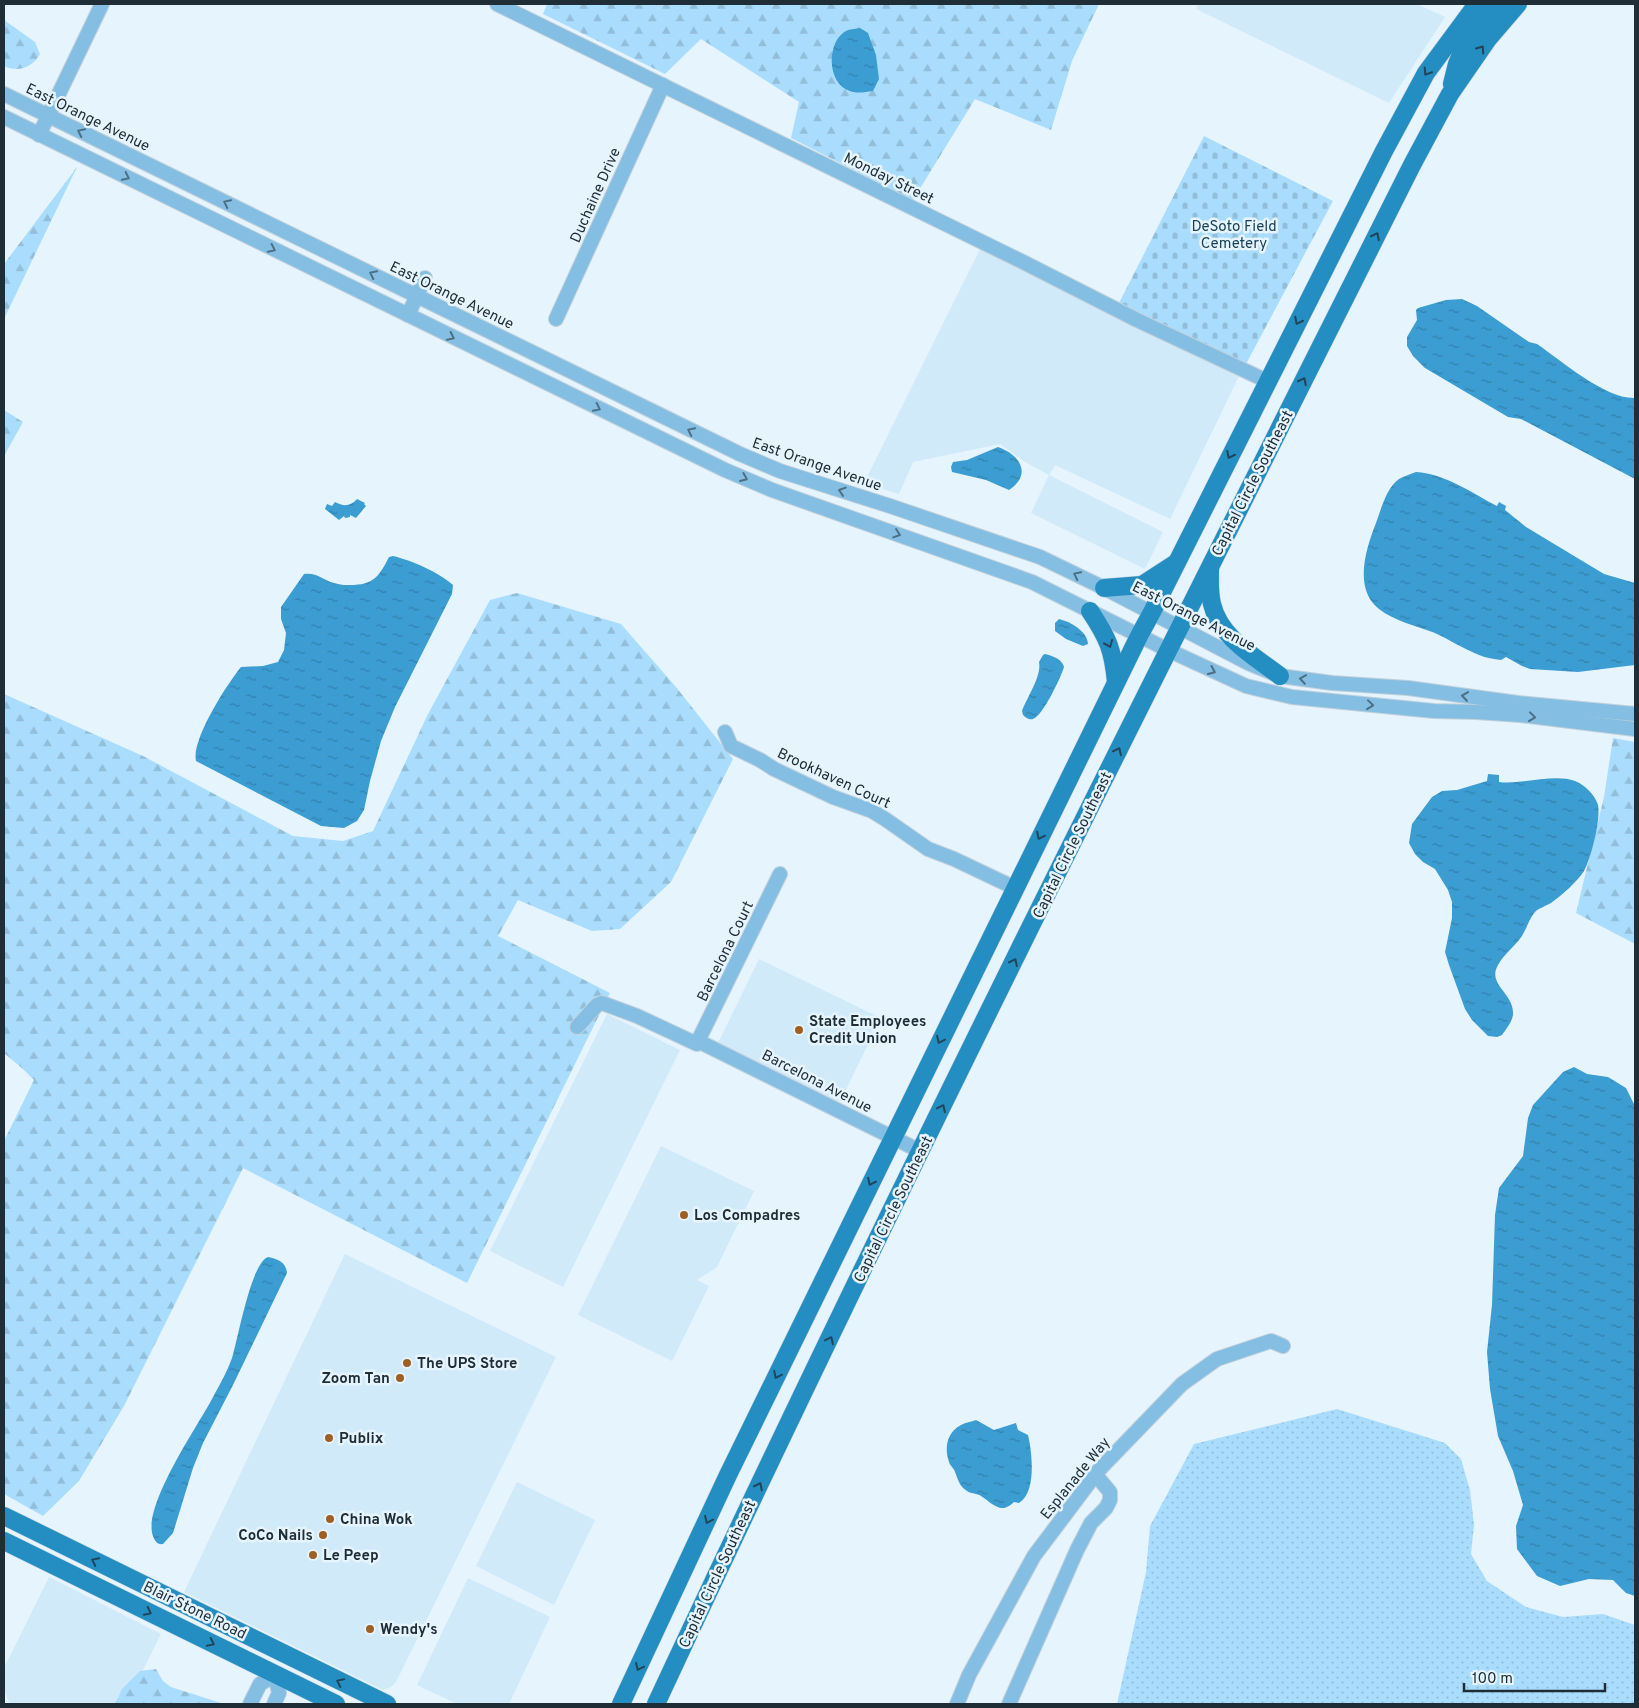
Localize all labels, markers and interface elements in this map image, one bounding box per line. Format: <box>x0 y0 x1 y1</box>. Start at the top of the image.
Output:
one-way arrow <box>1475 45 1484 54</box>
one-way arrow <box>1424 66 1434 75</box>
street label: East Orange Avenue <box>22 80 152 157</box>
one-way arrow <box>77 128 86 138</box>
street label: Duchaine Drive <box>567 145 626 246</box>
street label: Monday Street <box>840 149 937 209</box>
one-way arrow <box>121 171 130 182</box>
one-way arrow <box>223 199 232 209</box>
park label: DeSoto Field Cemetery <box>1191 218 1277 254</box>
one-way arrow <box>1370 232 1380 241</box>
one-way arrow <box>267 243 276 253</box>
street label: East Orange Avenue <box>386 258 516 335</box>
one-way arrow <box>369 270 378 281</box>
one-way arrow <box>1294 316 1304 325</box>
one-way arrow <box>446 330 455 340</box>
one-way arrow <box>1297 377 1307 386</box>
one-way arrow <box>592 402 601 412</box>
street label: Capital Circle Southeast <box>1208 408 1298 560</box>
one-way arrow <box>687 427 696 437</box>
street label: East Orange Avenue <box>749 434 884 496</box>
one-way arrow <box>1226 450 1236 459</box>
one-way arrow <box>739 472 748 483</box>
one-way arrow <box>838 486 847 496</box>
one-way arrow <box>892 528 900 538</box>
one-way arrow <box>1073 571 1082 581</box>
street label: East Orange Avenue <box>1129 578 1258 657</box>
one-way arrow <box>1103 639 1114 648</box>
one-way arrow <box>1207 664 1216 675</box>
one-way arrow <box>1299 674 1307 685</box>
one-way arrow <box>1461 692 1469 702</box>
one-way arrow <box>1366 699 1374 710</box>
one-way arrow <box>1528 711 1536 722</box>
street label: Brookhaven Court <box>774 745 893 814</box>
one-way arrow <box>1112 747 1122 756</box>
street label: Capital Circle Southeast <box>1030 769 1117 922</box>
one-way arrow <box>1036 831 1047 840</box>
street label: Barcelona Court <box>694 898 759 1005</box>
one-way arrow <box>1008 958 1018 967</box>
place label: State Employees Credit Union <box>809 1013 926 1049</box>
marker: State Employees Credit Union <box>793 1024 805 1036</box>
one-way arrow <box>936 1035 946 1044</box>
street label: Barcelona Avenue <box>758 1046 875 1118</box>
one-way arrow <box>936 1104 946 1113</box>
street label: Capital Circle Southeast <box>851 1133 938 1286</box>
one-way arrow <box>867 1176 877 1185</box>
place label: Los Compadres <box>694 1207 800 1226</box>
marker: Los Compadres <box>678 1209 690 1221</box>
one-way arrow <box>824 1336 834 1345</box>
place label: The UPS Store <box>417 1355 517 1374</box>
marker: The UPS Store <box>401 1357 413 1369</box>
place label: Zoom Tan <box>321 1370 390 1389</box>
one-way arrow <box>773 1370 783 1379</box>
marker: Zoom Tan <box>394 1372 406 1384</box>
place label: Publix <box>339 1430 384 1449</box>
marker: Publix <box>323 1432 335 1444</box>
street label: Esplanade Way <box>1037 1434 1115 1524</box>
one-way arrow <box>752 1482 763 1491</box>
street label: Capital Circle Southeast <box>676 1498 761 1652</box>
place label: China Wok <box>340 1511 413 1530</box>
marker: China Wok <box>324 1513 336 1525</box>
one-way arrow <box>704 1514 714 1523</box>
place label: CoCo Nails <box>238 1527 313 1546</box>
marker: CoCo Nails <box>317 1529 329 1541</box>
place label: Le Peep <box>323 1547 379 1566</box>
marker: Le Peep <box>307 1549 319 1561</box>
one-way arrow <box>91 1556 100 1567</box>
street label: Blair Stone Road <box>140 1578 249 1645</box>
one-way arrow <box>143 1606 152 1616</box>
place label: Wendy's <box>380 1621 438 1640</box>
marker: Wendy's <box>364 1623 376 1635</box>
one-way arrow <box>206 1637 215 1647</box>
scale bar <box>1464 1660 1605 1692</box>
one-way arrow <box>635 1662 645 1671</box>
text: 100 m <box>1472 1670 1513 1689</box>
one-way arrow <box>336 1677 345 1688</box>

